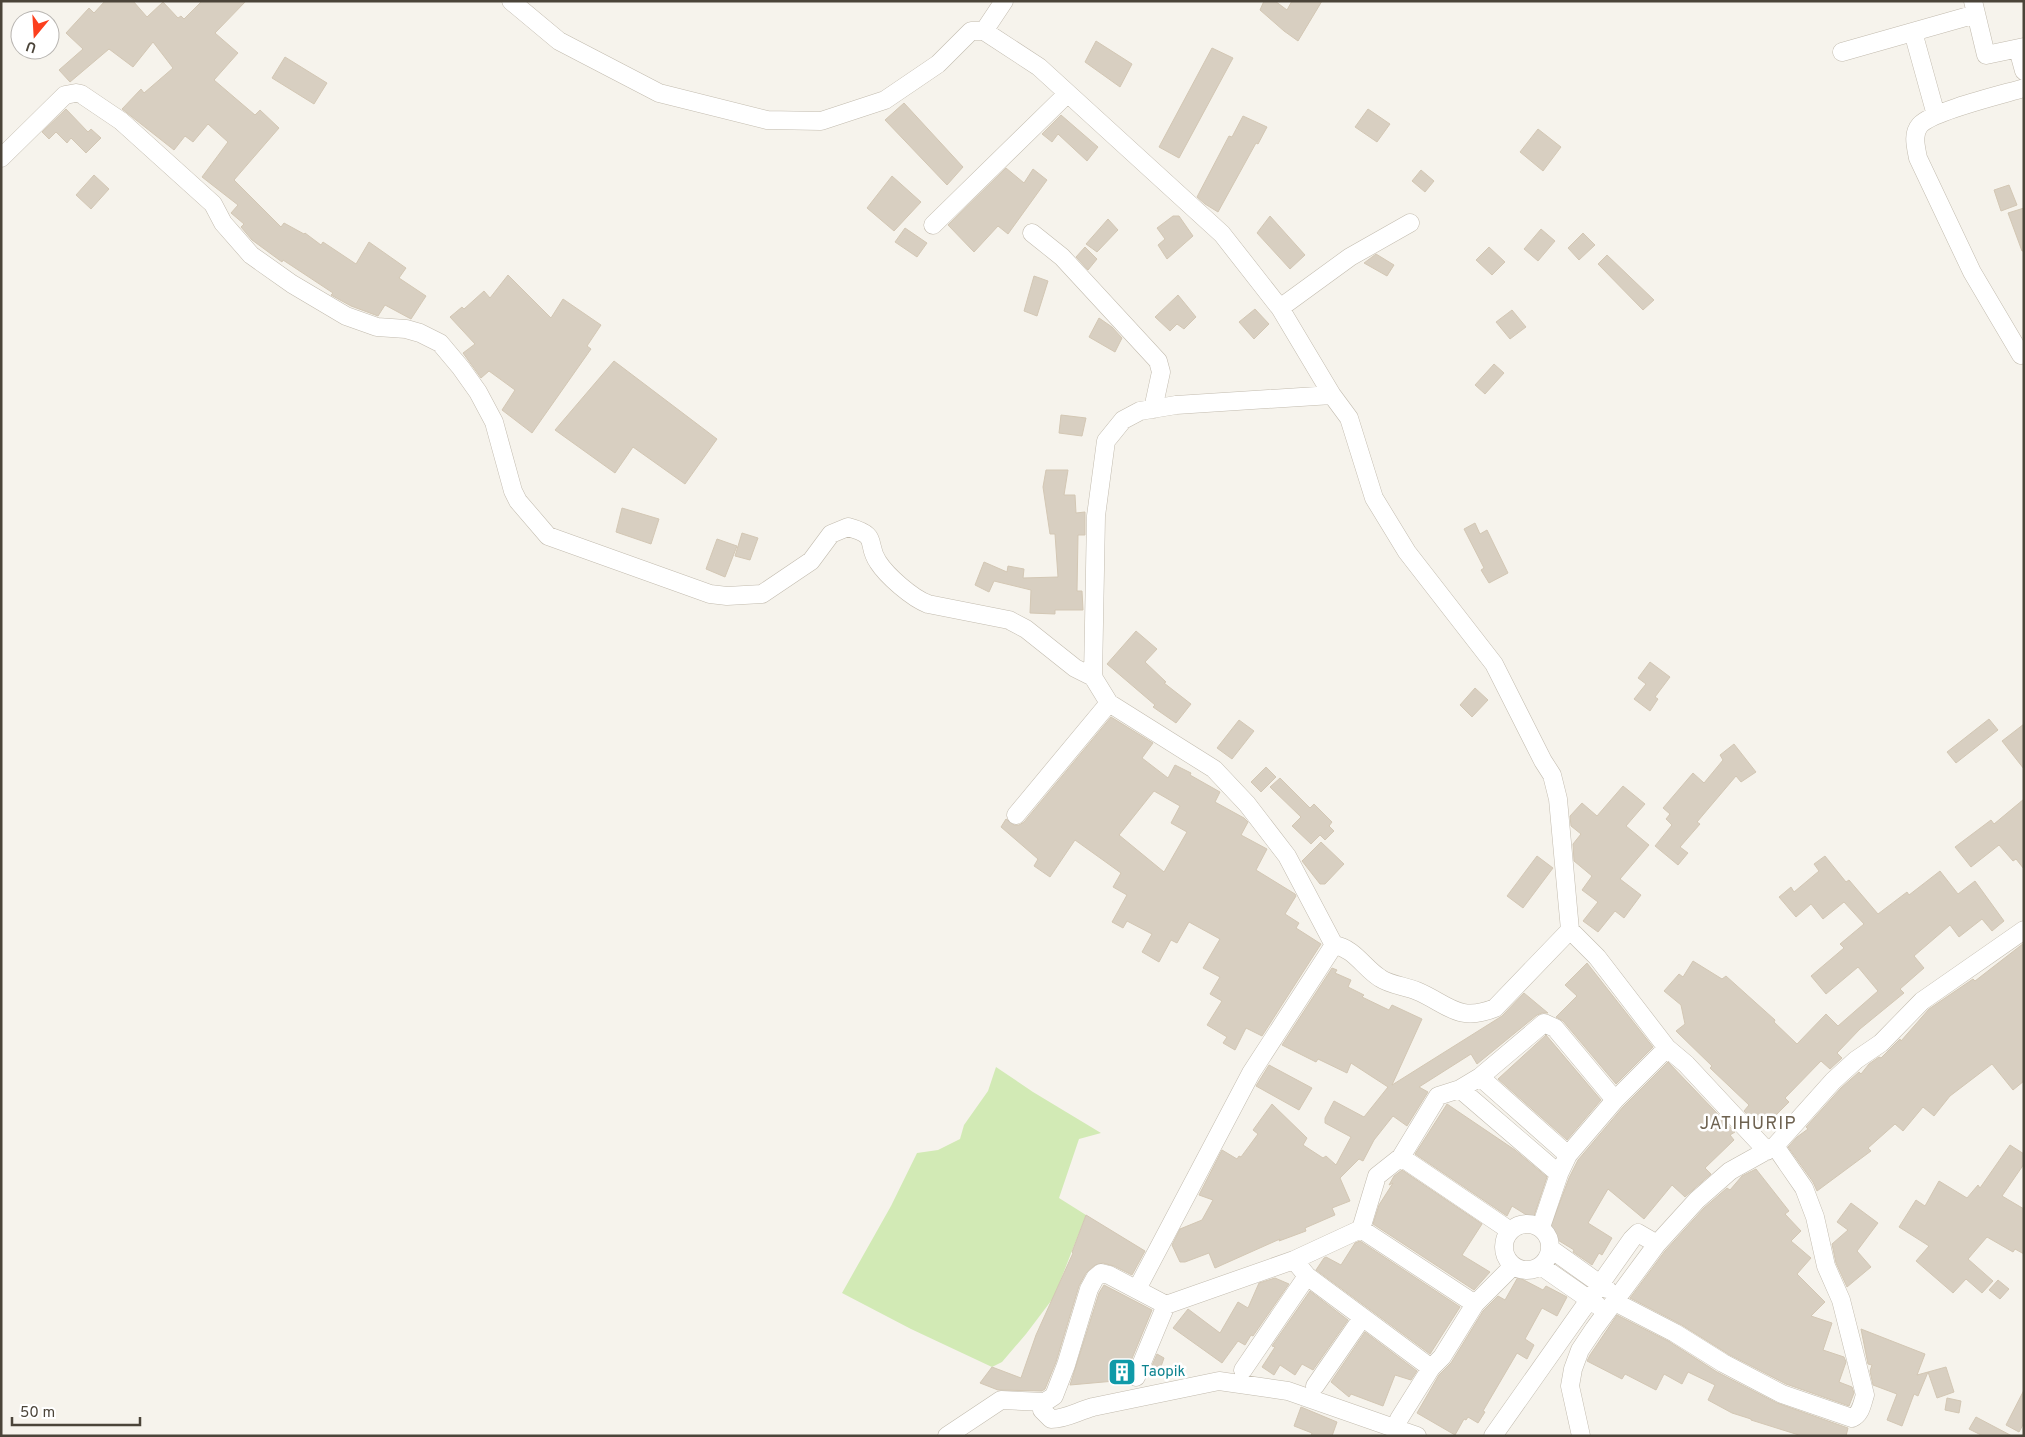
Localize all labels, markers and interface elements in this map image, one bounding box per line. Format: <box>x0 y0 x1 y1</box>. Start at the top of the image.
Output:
north arrow <box>10 10 60 60</box>
text: U <box>24 36 39 56</box>
district label: JATIHURIP <box>1699 1113 1797 1136</box>
building icon: Taopik <box>1107 1357 1137 1387</box>
place label: Taopik <box>1141 1363 1185 1382</box>
scale bar <box>12 1394 140 1426</box>
text: 50 m <box>20 1404 55 1423</box>

